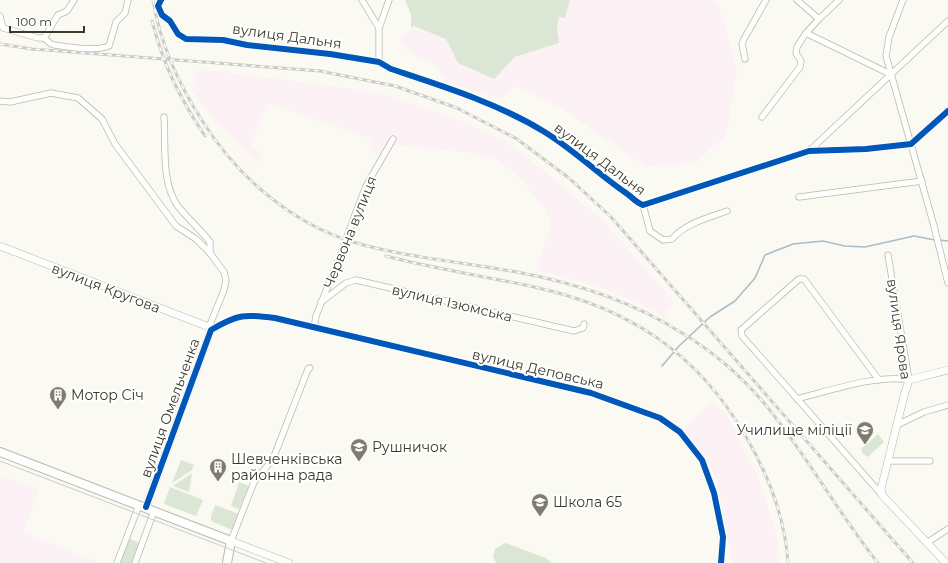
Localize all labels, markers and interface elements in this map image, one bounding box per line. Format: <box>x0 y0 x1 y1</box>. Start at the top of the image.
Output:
scale bar <box>10 8 84 34</box>
text: 100 m <box>16 14 52 29</box>
street label: вулиця Дальня <box>231 19 343 53</box>
street label: вулиця Дальня <box>551 119 649 199</box>
street label: Червона вулиця <box>319 173 381 291</box>
street label: вулиця Кругова <box>49 259 163 317</box>
street label: вулиця Ярова <box>883 277 915 381</box>
street label: вулиця Ізюмська <box>390 280 514 326</box>
street label: вулиця Омельченка <box>136 336 204 480</box>
street label: вулиця Деповська <box>470 345 606 393</box>
building icon: Мотор Січ <box>48 385 68 410</box>
place label: Мотор Січ <box>71 386 144 404</box>
school or university icon: Училище міліції <box>855 420 875 445</box>
place label: Училище міліції <box>736 421 852 439</box>
school or university icon: Рушничок <box>349 437 369 462</box>
place label: Рушничок <box>372 438 447 456</box>
place label: Шевченківська районна рада <box>231 450 342 484</box>
building icon: Шевченківська районна рада <box>208 457 228 482</box>
school or university icon: Школа 65 <box>530 492 550 517</box>
place label: Школа 65 <box>553 493 622 511</box>

